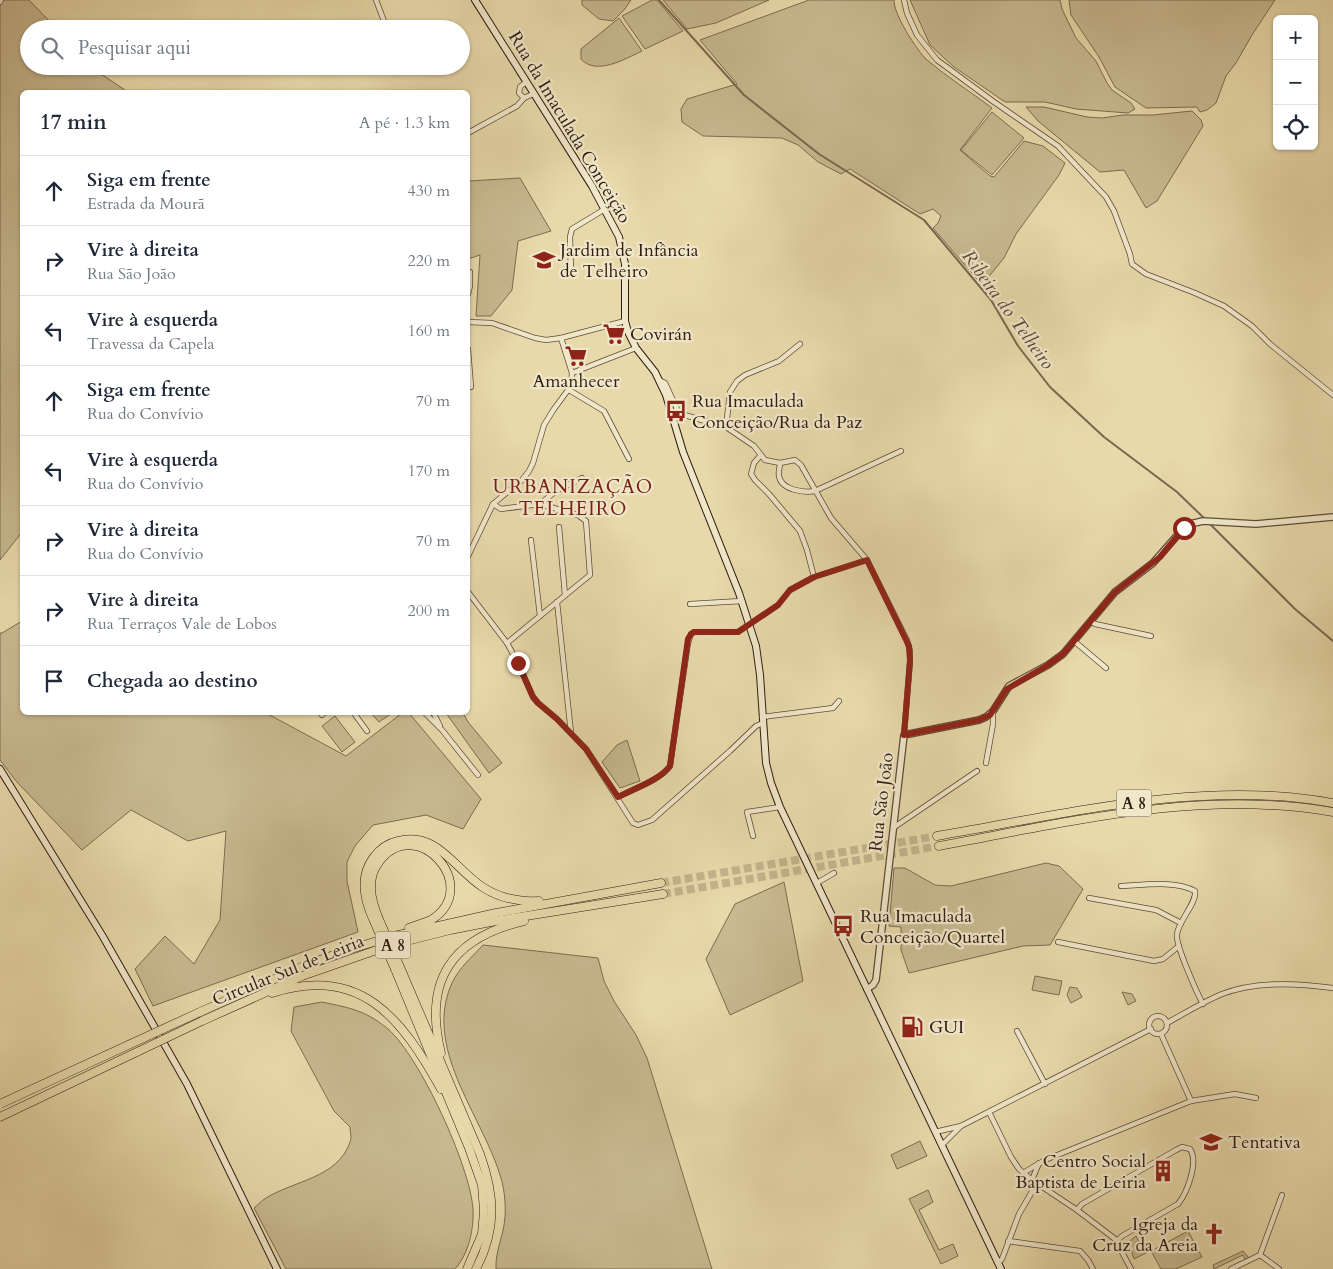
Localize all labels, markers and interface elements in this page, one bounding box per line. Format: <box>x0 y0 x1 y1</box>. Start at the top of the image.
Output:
map controls <box>1273 15 1318 150</box>
button: + <box>1273 15 1318 60</box>
search box <box>20 20 470 75</box>
street label: Rua da Imaculada Conceição <box>502 27 637 228</box>
icon: search <box>38 34 66 62</box>
text: Pesquisar aqui <box>78 35 191 61</box>
button: − <box>1273 60 1318 105</box>
button: locate <box>1273 105 1318 150</box>
text: 17 min <box>40 108 107 137</box>
text: A pé · 1.3 km <box>359 112 450 134</box>
text: Siga em frente <box>87 167 211 193</box>
icon: ahead <box>40 177 68 205</box>
text: 430 m <box>408 180 450 202</box>
text: Estrada da Mourã <box>87 193 205 215</box>
text: Vire à direita <box>87 237 199 263</box>
place label: Jardim de Infância de Telheiro <box>557 238 699 284</box>
water label: Ribeira do Telheiro <box>956 245 1061 375</box>
icon: right <box>40 247 68 275</box>
school or university icon: Jardim de Infância de Telheiro <box>531 247 557 273</box>
text: 220 m <box>408 250 450 272</box>
text: Rua São João <box>87 263 176 285</box>
text: Vire à esquerda <box>87 307 218 333</box>
icon: left <box>40 317 68 345</box>
text: 160 m <box>408 320 450 342</box>
supermarket icon: Covirán <box>601 321 627 347</box>
place label: Covirán <box>630 322 693 347</box>
text: Travessa da Capela <box>87 333 214 355</box>
supermarket icon: Amanhecer <box>563 343 589 369</box>
place label: Amanhecer <box>532 369 620 394</box>
text: Siga em frente <box>87 377 211 403</box>
icon: ahead <box>40 387 68 415</box>
place label: Rua Imaculada Conceição/Rua da Paz <box>692 389 862 435</box>
text: 70 m <box>416 390 450 412</box>
bus stop icon: Rua Imaculada Conceição/Rua da Paz <box>663 398 689 424</box>
text: Rua do Convívio <box>87 403 203 425</box>
text: Vire à esquerda <box>87 447 218 473</box>
icon: left <box>40 457 68 485</box>
text: 170 m <box>408 460 450 482</box>
text: Rua do Convívio <box>87 473 203 495</box>
district label: URBANIZAÇÃO TELHEIRO <box>493 474 653 522</box>
text: Vire à direita <box>87 517 199 543</box>
route start <box>1173 517 1196 540</box>
icon: right <box>40 527 68 555</box>
text: 70 m <box>416 530 450 552</box>
text: Rua do Convívio <box>87 543 203 565</box>
text: Vire à direita <box>87 587 199 613</box>
icon: right <box>40 597 68 625</box>
text: 200 m <box>408 600 450 622</box>
text: Rua Terraços Vale de Lobos <box>87 613 277 635</box>
route end <box>507 652 530 675</box>
icon: arrive <box>40 667 68 695</box>
text: Chegada ao destino <box>87 668 258 694</box>
street label: Rua São João <box>863 751 900 853</box>
road number: A 8 <box>1116 790 1152 816</box>
place label: Rua Imaculada Conceição/Quartel <box>860 904 1005 950</box>
bus stop icon: Rua Imaculada Conceição/Quartel <box>830 913 856 939</box>
street label: Circular Sul de Leiria <box>209 929 368 1012</box>
road number: A 8 <box>376 932 410 958</box>
fuel station icon: GUI <box>899 1014 925 1040</box>
place label: GUI <box>929 1015 964 1040</box>
school or university icon: Tentativa <box>1198 1129 1224 1155</box>
place label: Tentativa <box>1228 1130 1301 1155</box>
place label: Centro Social Baptista de Leiria <box>1015 1149 1146 1195</box>
building icon: Centro Social Baptista de Leiria <box>1150 1158 1176 1184</box>
place label: Igreja da Cruz da Areia <box>1092 1212 1198 1258</box>
church icon: Igreja da Cruz da Areia <box>1201 1221 1227 1247</box>

